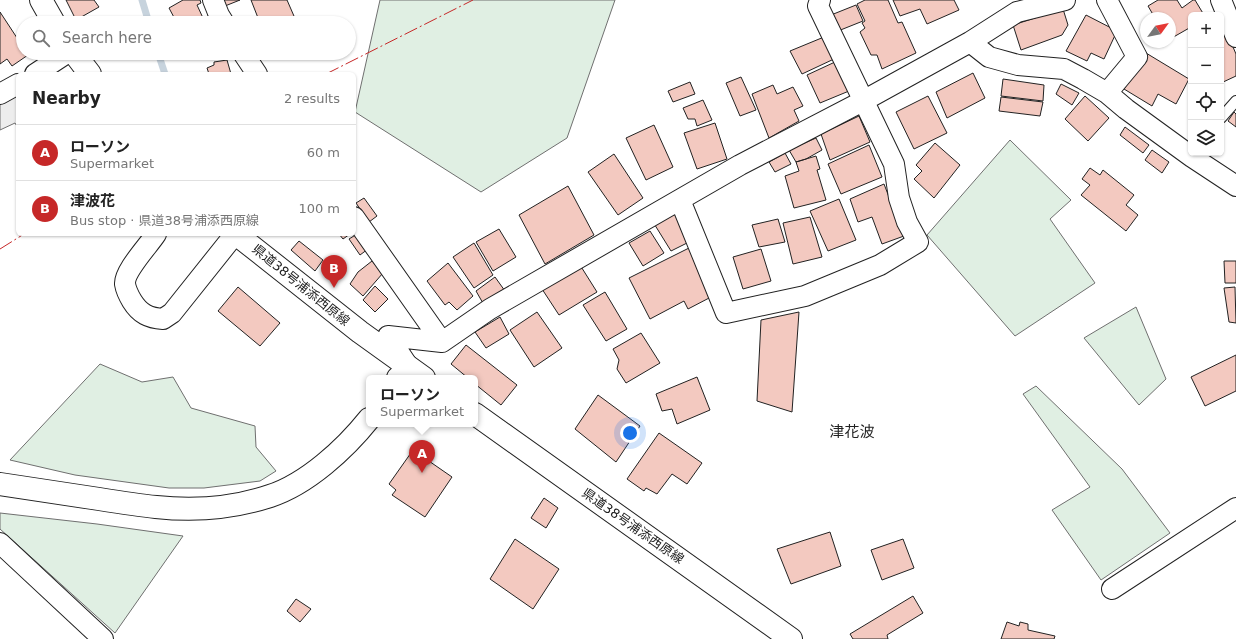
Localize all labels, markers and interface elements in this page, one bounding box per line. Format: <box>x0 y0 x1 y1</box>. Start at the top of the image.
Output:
north arrow <box>1140 12 1176 48</box>
map controls <box>1188 12 1224 156</box>
button: + <box>1188 12 1224 48</box>
search box <box>16 16 356 60</box>
icon: search <box>30 27 52 49</box>
text: Search here <box>62 29 152 47</box>
button: − <box>1188 48 1224 84</box>
button: locate <box>1188 84 1224 120</box>
text: Nearby <box>32 88 101 108</box>
text: 2 results <box>284 91 340 106</box>
button: layers <box>1188 120 1224 156</box>
text: ローソン <box>70 138 130 156</box>
text: A <box>40 145 50 160</box>
text: 60 m <box>307 145 340 160</box>
text: Supermarket <box>70 156 154 171</box>
text: 津波花 <box>70 192 115 210</box>
text: B <box>40 201 50 216</box>
text: 100 m <box>298 201 340 216</box>
text: Bus stop · 県道38号浦添西原線 <box>70 213 259 228</box>
street label: 県道38号浦添西原線 <box>249 241 353 329</box>
pin: B <box>321 255 347 288</box>
popup <box>366 375 478 427</box>
text: ローソン <box>380 386 440 404</box>
text: Supermarket <box>380 404 464 419</box>
your location <box>620 423 640 443</box>
district label: 津花波 <box>829 423 875 441</box>
pin: A <box>409 440 435 473</box>
street label: 県道38号浦添西原線 <box>579 485 687 567</box>

